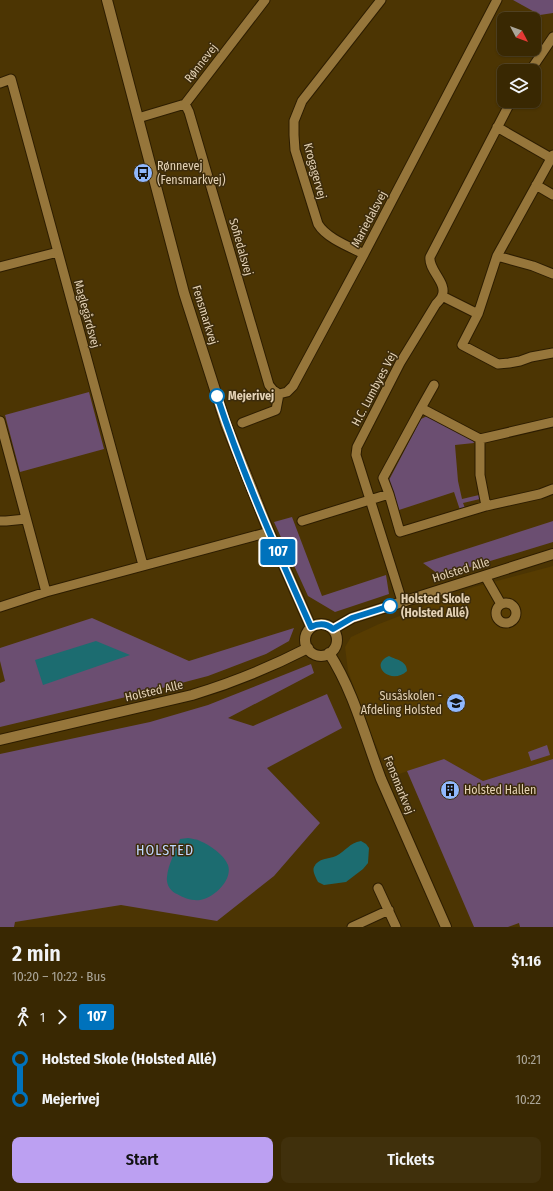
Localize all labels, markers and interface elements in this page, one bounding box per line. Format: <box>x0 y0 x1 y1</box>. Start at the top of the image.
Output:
north arrow <box>497 12 541 56</box>
map controls <box>497 12 541 108</box>
street label: Rønnevej <box>181 41 221 85</box>
button: layers <box>497 64 541 108</box>
street label: Krogagervej <box>301 141 329 201</box>
place label: Rønnevej (Fensmarkvej) <box>157 159 226 187</box>
bus stop icon: Rønnevej (Fensmarkvej) <box>132 162 154 184</box>
street label: Mariedalsvej <box>348 188 390 250</box>
street label: Sofiedalsvej <box>226 217 256 277</box>
street label: Maglegårdsvej <box>71 279 103 349</box>
street label: Fensmarkvej <box>189 284 221 346</box>
street label: H.C. Lumbyes Vej <box>349 350 399 428</box>
marker: Mejerivej <box>209 388 225 404</box>
place label: Mejerivej <box>228 389 274 403</box>
line badge: 107 <box>255 539 301 565</box>
text: 107 <box>268 543 288 560</box>
street label: Holsted Alle <box>431 555 491 585</box>
place label: Holsted Skole (Holsted Allé) <box>401 592 470 620</box>
marker: Holsted Skole (Holsted Allé) <box>382 598 398 614</box>
street label: Holsted Alle <box>124 677 185 704</box>
place label: Susåskolen - Afdeling Holsted <box>361 689 442 717</box>
school or university icon: Susåskolen - Afdeling Holsted <box>445 692 467 714</box>
street label: Fensmarkvej <box>381 754 417 816</box>
building icon: Holsted Hallen <box>439 779 461 801</box>
place label: Holsted Hallen <box>464 783 536 797</box>
district label: HOLSTED <box>136 842 194 859</box>
text: 2 min <box>12 940 61 967</box>
text: $1.16 <box>512 952 541 970</box>
text: 10:20 – 10:22 · Bus <box>12 969 106 984</box>
icon: walk <box>12 1006 34 1028</box>
icon: forward <box>51 1006 73 1028</box>
text: 107 <box>87 1008 106 1025</box>
text: 1 <box>40 1010 45 1025</box>
text: Holsted Skole (Holsted Allé) <box>42 1050 216 1068</box>
text: 10:21 <box>516 1052 541 1067</box>
text: Mejerivej <box>42 1090 100 1108</box>
text: 10:22 <box>515 1092 541 1107</box>
button: Start <box>12 1137 273 1183</box>
button: Tickets <box>281 1137 541 1183</box>

